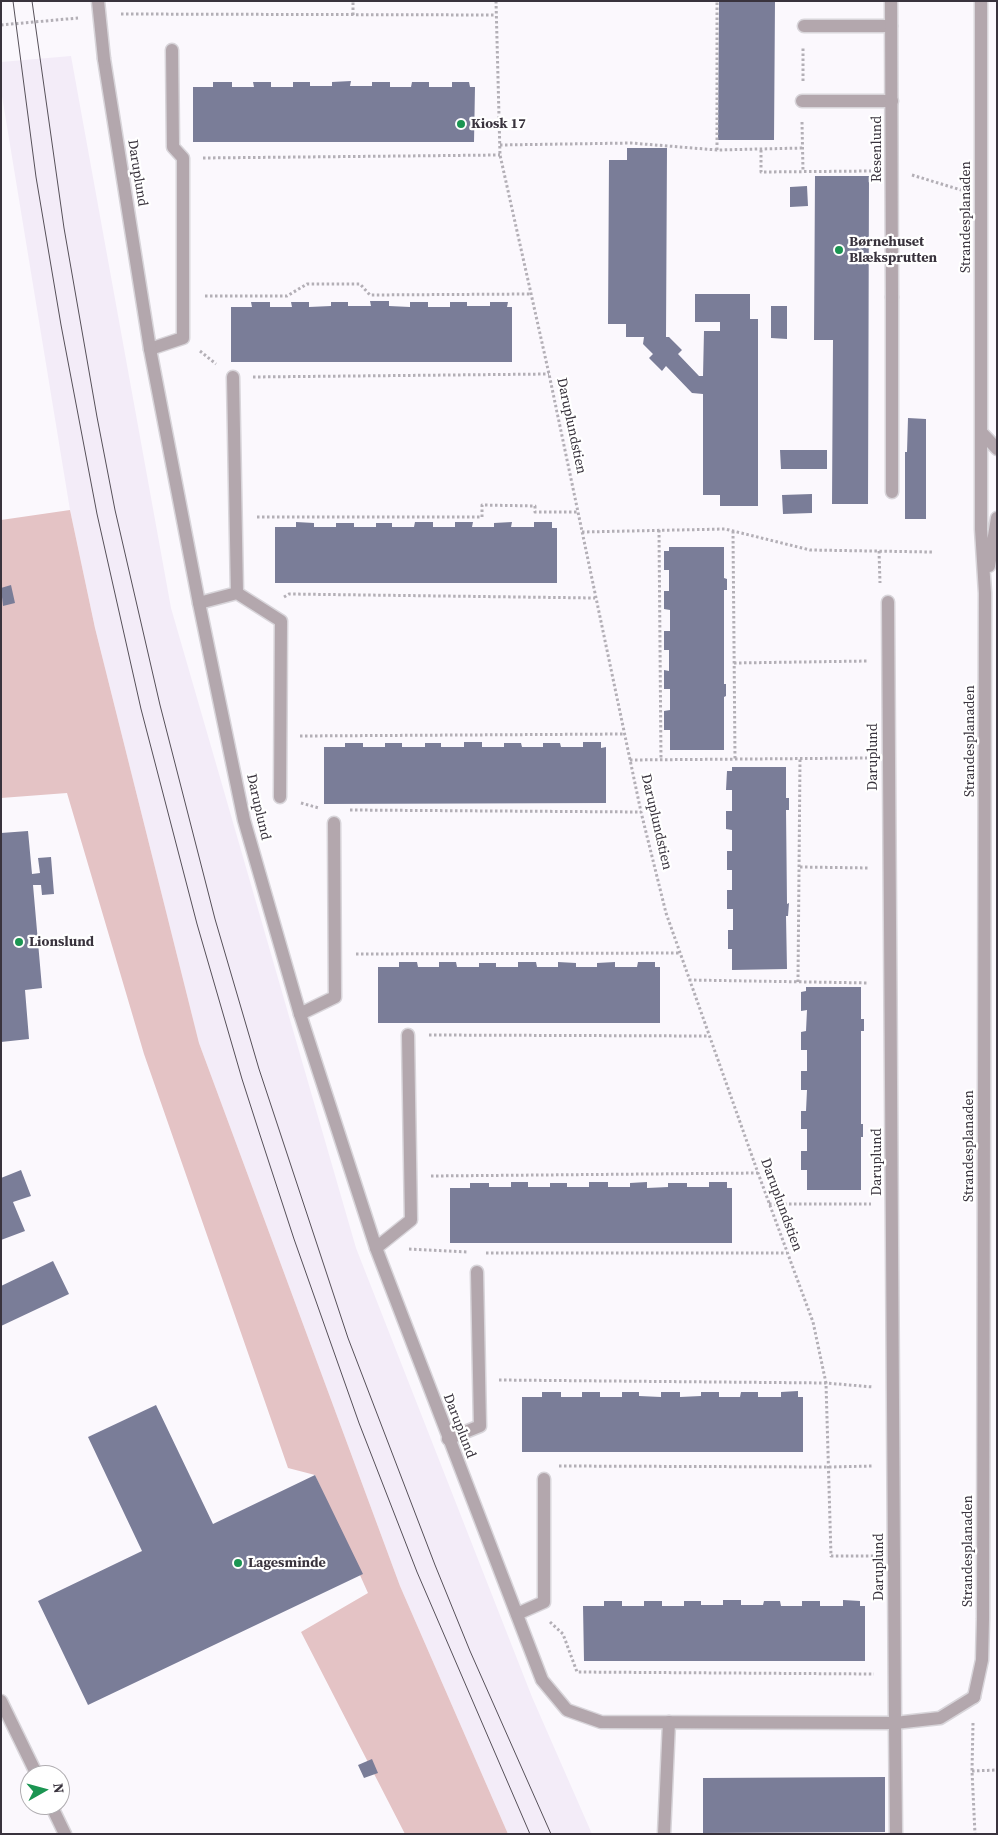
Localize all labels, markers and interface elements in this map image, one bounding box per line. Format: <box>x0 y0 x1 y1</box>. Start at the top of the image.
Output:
place label: Kiosk 17 <box>471 116 526 132</box>
street label: Resenlund <box>869 116 885 182</box>
marker: Kiosk 17 <box>455 118 467 130</box>
street label: Daruplund <box>123 138 151 208</box>
street label: Strandesplanaden <box>958 161 974 273</box>
place label: Børnehuset Blæksprutten <box>849 234 937 266</box>
marker: Børnehuset Blæksprutten <box>833 244 845 256</box>
street label: Daruplundstien <box>553 376 589 476</box>
street label: Strandesplanaden <box>962 685 978 797</box>
street label: Daruplund <box>865 723 881 791</box>
street label: Daruplund <box>242 772 274 842</box>
street label: Daruplundstien <box>637 772 675 872</box>
place label: Lionslund <box>29 934 94 950</box>
marker: Lionslund <box>13 936 25 948</box>
street label: Strandesplanaden <box>961 1090 977 1202</box>
street label: Daruplund <box>869 1128 885 1196</box>
street label: Daruplundstien <box>756 1156 806 1254</box>
street label: Daruplund <box>439 1391 479 1461</box>
street label: Strandesplanaden <box>960 1495 976 1607</box>
street label: Daruplund <box>871 1533 887 1601</box>
place label: Lagesminde <box>248 1555 326 1571</box>
marker: Lagesminde <box>232 1557 244 1569</box>
north arrow <box>20 1765 70 1815</box>
text: N <box>48 1782 69 1795</box>

